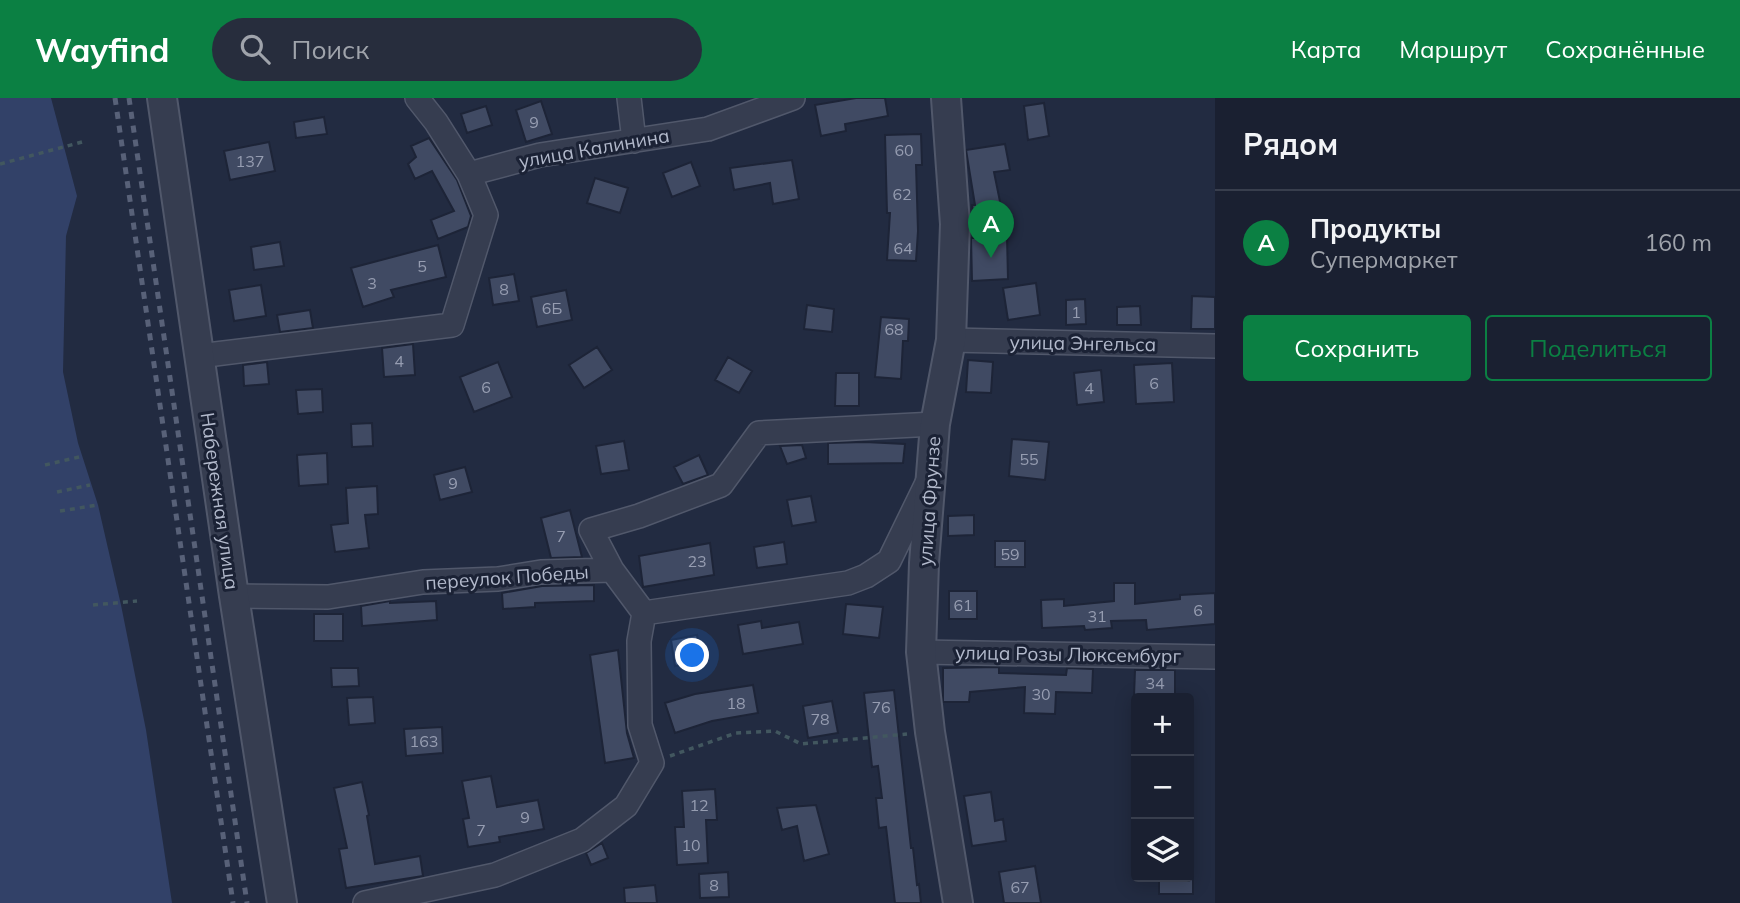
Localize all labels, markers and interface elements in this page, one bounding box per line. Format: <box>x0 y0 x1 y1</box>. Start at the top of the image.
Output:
search box <box>212 18 702 81</box>
text: Wayfind <box>35 29 170 70</box>
icon: search <box>236 30 274 68</box>
text: Поиск <box>292 33 369 66</box>
text: Карта <box>1291 34 1361 64</box>
text: Маршрут <box>1399 34 1507 64</box>
text: Сохранённые <box>1545 34 1705 64</box>
house number: 9 <box>529 112 539 132</box>
street label: улица Калинина <box>517 123 671 173</box>
text: Рядом <box>1243 125 1338 163</box>
house number: 60 <box>894 140 914 160</box>
house number: 137 <box>236 151 264 171</box>
house number: 62 <box>892 184 912 204</box>
pin: A <box>968 200 1014 258</box>
text: Продукты <box>1310 212 1441 245</box>
text: A <box>1257 228 1275 257</box>
text: 160 m <box>1644 228 1712 257</box>
house number: 64 <box>893 238 913 258</box>
text: Супермаркет <box>1310 245 1457 274</box>
house number: 5 <box>417 256 427 276</box>
house number: 3 <box>367 273 377 293</box>
house number: 8 <box>499 279 509 299</box>
house number: 6Б <box>542 298 562 318</box>
house number: 1 <box>1071 302 1081 322</box>
button: Сохранить <box>1243 315 1471 381</box>
button: Поделиться <box>1485 315 1712 381</box>
house number: 68 <box>884 319 904 339</box>
street label: улица Энгельса <box>1010 330 1156 356</box>
house number: 4 <box>394 351 404 371</box>
house number: 6 <box>1149 373 1159 393</box>
house number: 6 <box>481 377 491 397</box>
house number: 4 <box>1084 378 1094 398</box>
street label: Набережная улица <box>196 411 244 591</box>
street label: улица Фрунзе <box>912 435 946 567</box>
house number: 55 <box>1019 449 1039 469</box>
house number: 9 <box>448 473 458 493</box>
house number: 7 <box>556 526 566 546</box>
house number: 59 <box>1000 544 1020 564</box>
house number: 23 <box>687 551 707 571</box>
street label: переулок Победы <box>424 559 590 595</box>
house number: 61 <box>953 595 973 615</box>
house number: 6 <box>1193 600 1203 620</box>
house number: 31 <box>1087 606 1107 626</box>
your location <box>675 638 709 672</box>
street label: улица Розы Люксембург <box>955 640 1182 668</box>
house number: 34 <box>1145 673 1165 693</box>
house number: 30 <box>1031 684 1051 704</box>
house number: 18 <box>726 693 746 713</box>
map controls <box>1131 693 1194 882</box>
button: + <box>1131 693 1194 756</box>
house number: 76 <box>871 697 891 717</box>
house number: 78 <box>810 709 830 729</box>
house number: 163 <box>410 731 438 751</box>
button: − <box>1131 756 1194 819</box>
house number: 12 <box>689 795 709 815</box>
house number: 9 <box>520 807 530 827</box>
button: layers <box>1131 819 1194 882</box>
house number: 7 <box>476 820 486 840</box>
house number: 10 <box>681 835 701 855</box>
house number: 8 <box>709 875 719 895</box>
house number: 67 <box>1010 877 1030 897</box>

